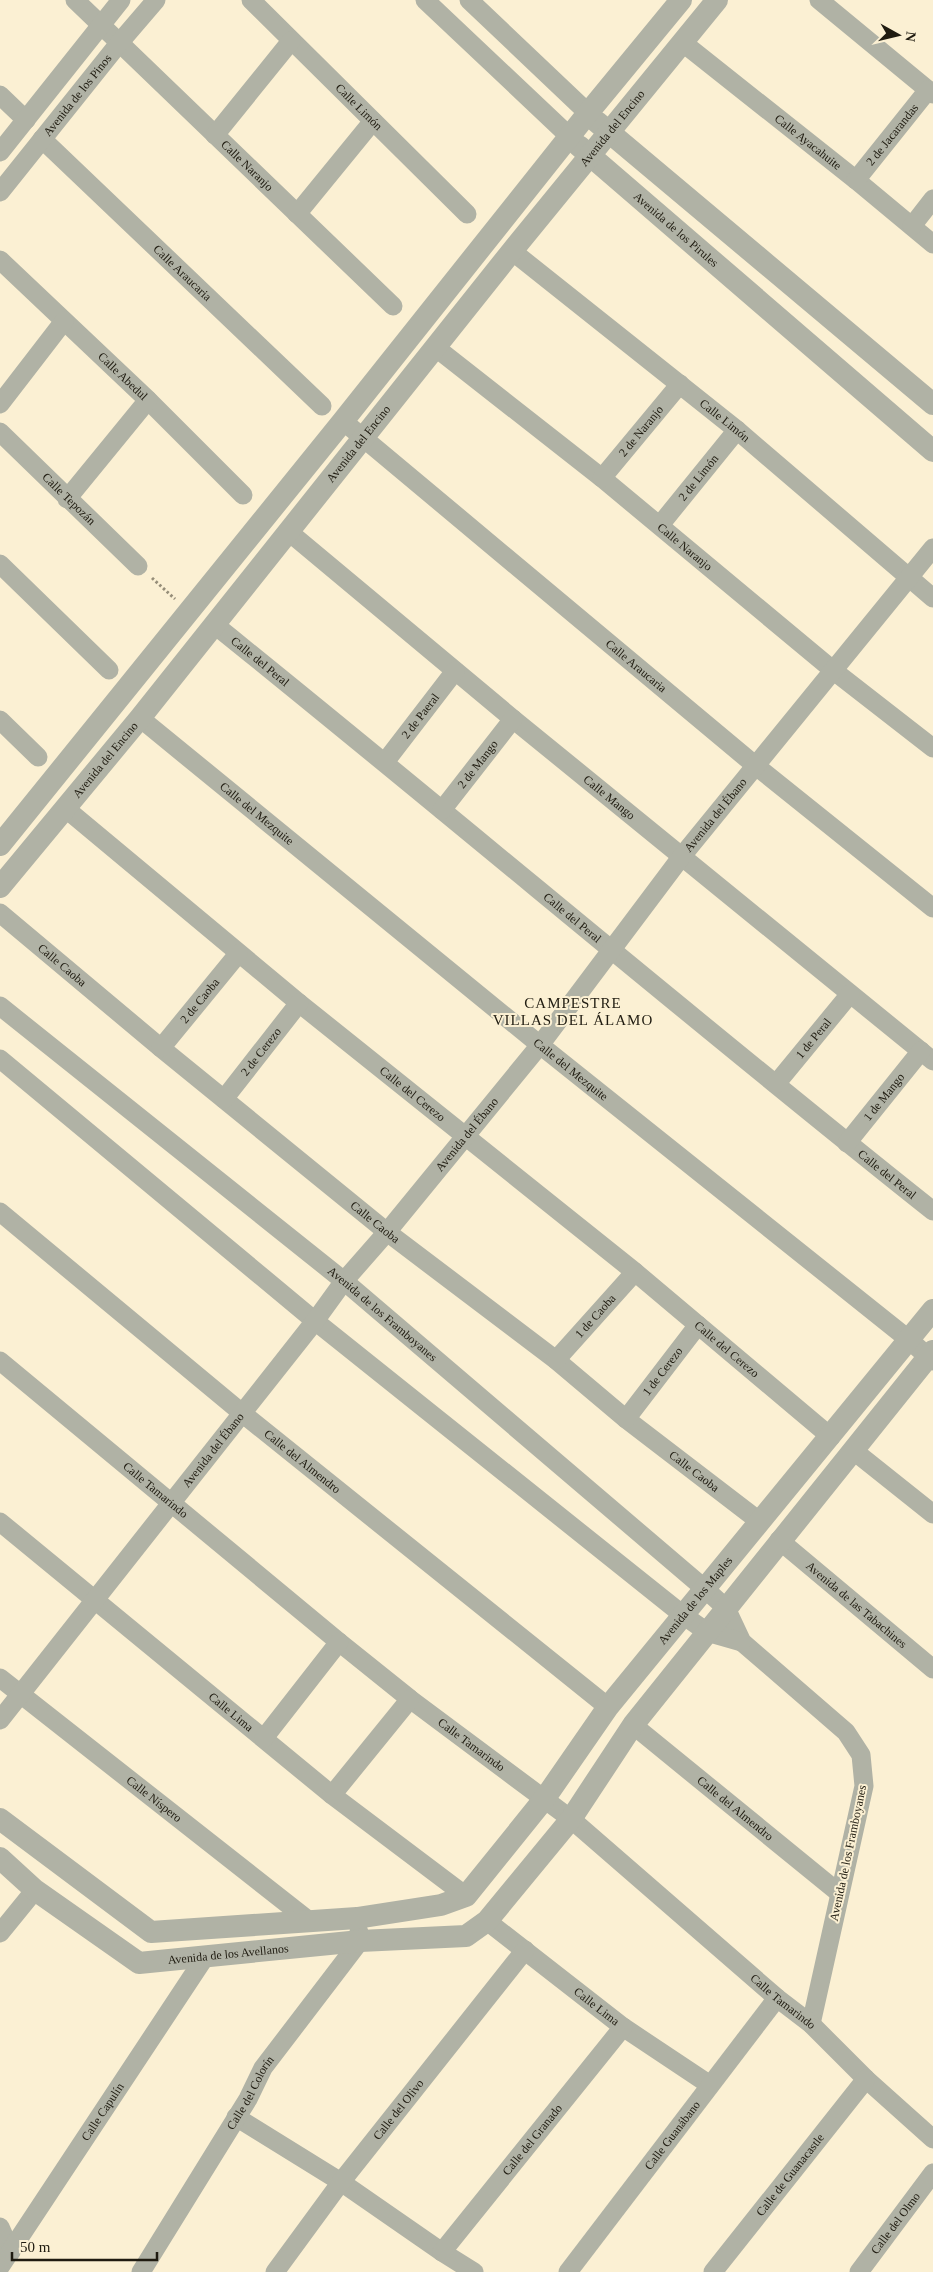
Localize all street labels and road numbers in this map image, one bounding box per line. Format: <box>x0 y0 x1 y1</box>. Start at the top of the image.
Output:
street label: Avenida de los Pinos <box>41 51 115 139</box>
street label: Calle Limón <box>333 81 385 133</box>
street label: Avenida del Encino <box>577 87 648 169</box>
street label: 2 de Jacarandas <box>863 101 921 168</box>
street label: Calle Ayacahuite <box>772 111 844 173</box>
street label: Calle Naranjo <box>218 137 276 194</box>
street label: Avenida de los Pirules <box>631 189 722 270</box>
street label: Calle Araucaria <box>150 242 215 304</box>
street label: Calle Abedul <box>95 349 151 403</box>
street label: Calle Limón <box>697 396 753 445</box>
street label: Avenida del Encino <box>324 403 393 485</box>
street label: 2 de Naranjo <box>616 403 666 459</box>
street label: 2 de Limón <box>676 452 721 504</box>
street label: Calle Tepozán <box>39 470 98 528</box>
street label: Calle Naranjo <box>655 520 715 574</box>
street label: Calle del Peral <box>228 634 292 690</box>
street label: Calle Araucaria <box>603 636 670 696</box>
street label: 2 de Paeral <box>399 690 443 741</box>
street label: Avenida del Encino <box>70 719 141 801</box>
street label: 2 de Mango <box>455 737 501 791</box>
street label: Calle Mango <box>581 772 638 823</box>
street label: Avenida del Ébano <box>681 775 750 855</box>
street label: Calle del Mezquite <box>217 779 297 848</box>
street label: Calle del Peral <box>541 890 605 946</box>
street label: Calle Caoba <box>35 941 90 990</box>
street label: 2 de Caoba <box>177 975 223 1026</box>
street label: 1 de Peral <box>793 1015 835 1061</box>
street label: 2 de Cerezo <box>238 1025 284 1079</box>
street label: Calle del Mezquite <box>531 1036 611 1104</box>
street label: Calle del Cerezo <box>377 1063 448 1124</box>
street label: 1 de Mango <box>861 1070 907 1124</box>
street label: Avenida del Ébano <box>433 1095 501 1174</box>
street label: Calle del Peral <box>855 1147 920 1202</box>
street label: Calle Caoba <box>348 1198 403 1246</box>
street label: Avenida de los Framboyanes <box>325 1264 440 1364</box>
street label: 1 de Caoba <box>572 1291 619 1341</box>
street label: Calle del Cerezo <box>692 1318 762 1380</box>
street label: 1 de Cerezo <box>639 1344 685 1398</box>
street label: Avenida del Ébano <box>179 1410 247 1490</box>
street label: Calle del Almendro <box>261 1427 343 1496</box>
street label: Calle Caoba <box>666 1448 722 1495</box>
street label: Calle Tamarindo <box>120 1459 191 1521</box>
street label: Avenida de los Maples <box>655 1553 736 1647</box>
street label: Avenida de las Tabachines <box>803 1559 910 1651</box>
street label: Calle Lima <box>206 1689 257 1735</box>
street label: Calle Tamarindo <box>435 1715 508 1774</box>
street label: Calle Níspero <box>124 1773 185 1825</box>
street label: Calle del Almendro <box>694 1773 776 1844</box>
street label: Avenida de los Framboyanes <box>827 1783 869 1922</box>
street label: Avenida de los Avellanos <box>167 1941 289 1967</box>
street label: Calle Tamarindo <box>747 1971 819 2032</box>
street label: Calle Lima <box>571 1984 623 2029</box>
street label: Calle del Colorín <box>224 2053 277 2132</box>
street label: Calle del Olivo <box>370 2077 427 2143</box>
street label: Calle Capulín <box>78 2080 127 2143</box>
street label: Calle Guanábano <box>642 2098 703 2172</box>
street label: Calle del Granado <box>499 2101 565 2178</box>
street label: Calle de Guanacastle <box>753 2131 827 2219</box>
street label: Calle del Olmo <box>868 2190 923 2257</box>

